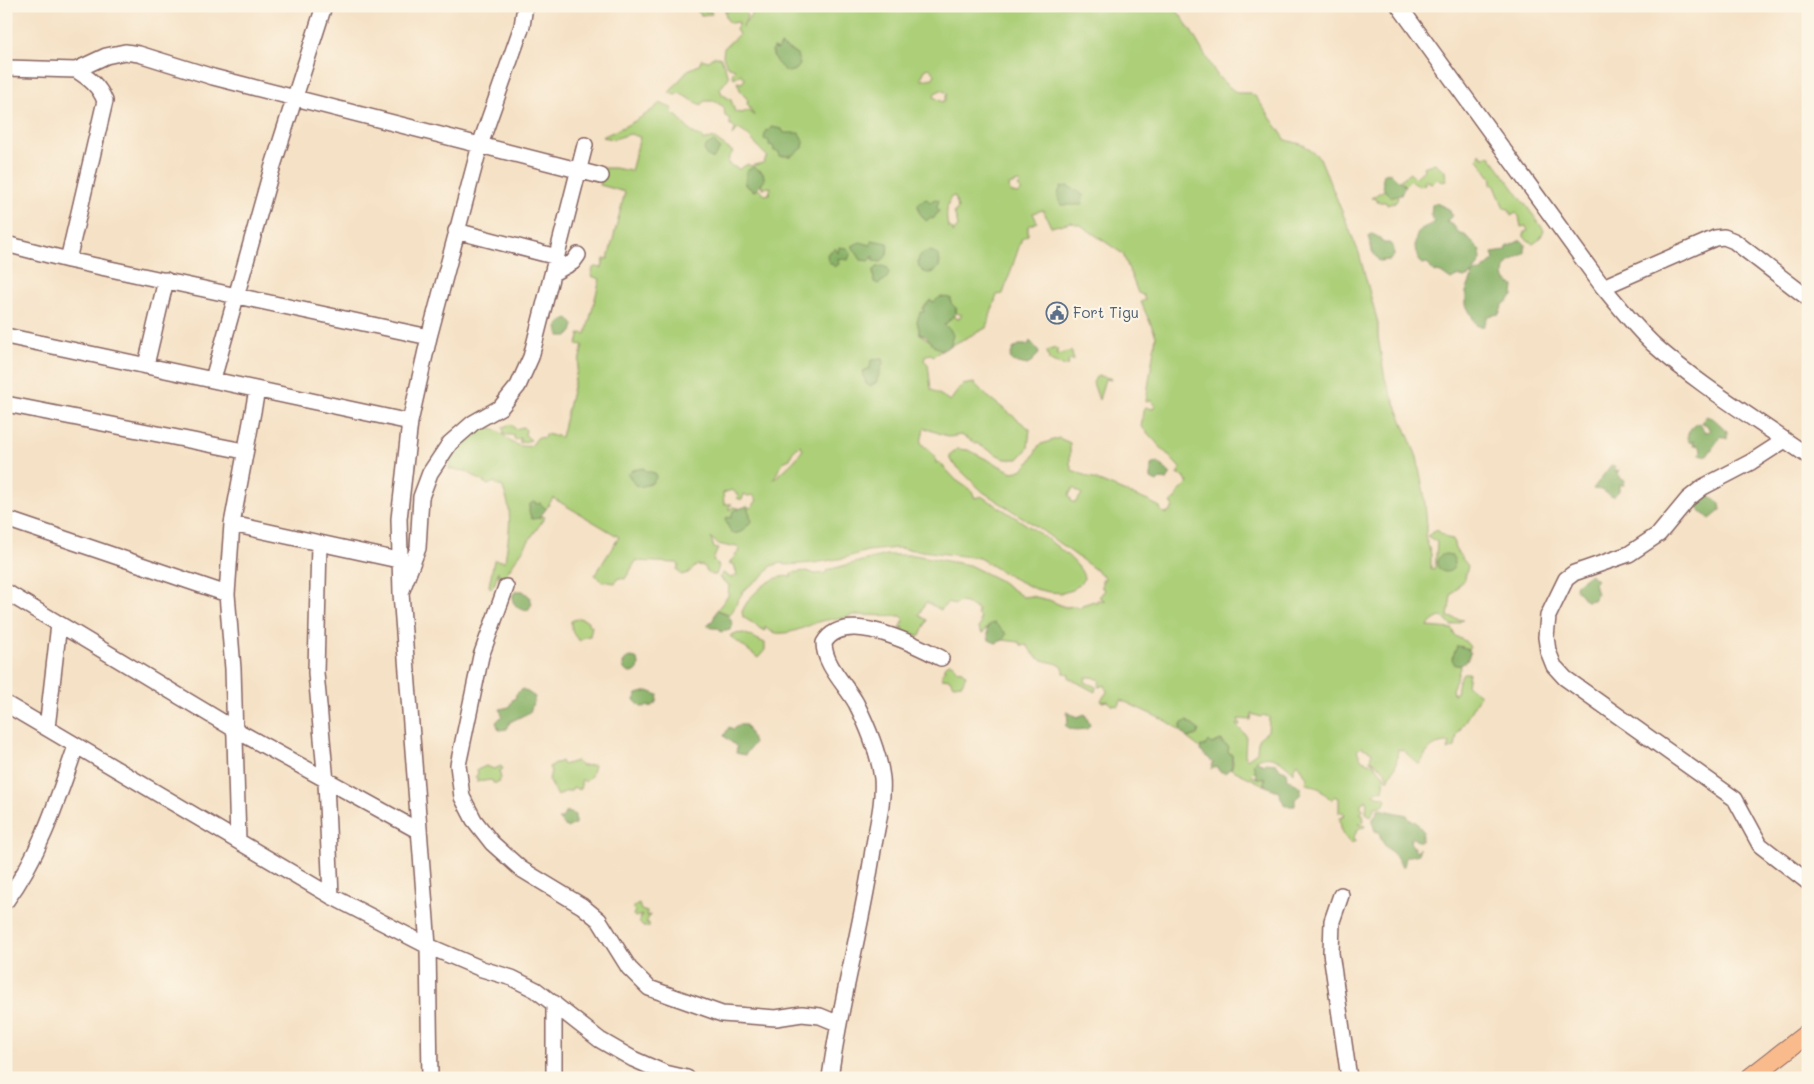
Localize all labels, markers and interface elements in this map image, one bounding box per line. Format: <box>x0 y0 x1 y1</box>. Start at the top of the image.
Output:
public building icon: Fort Tigu <box>1045 301 1069 325</box>
place label: Fort Tigu <box>1073 302 1139 322</box>

